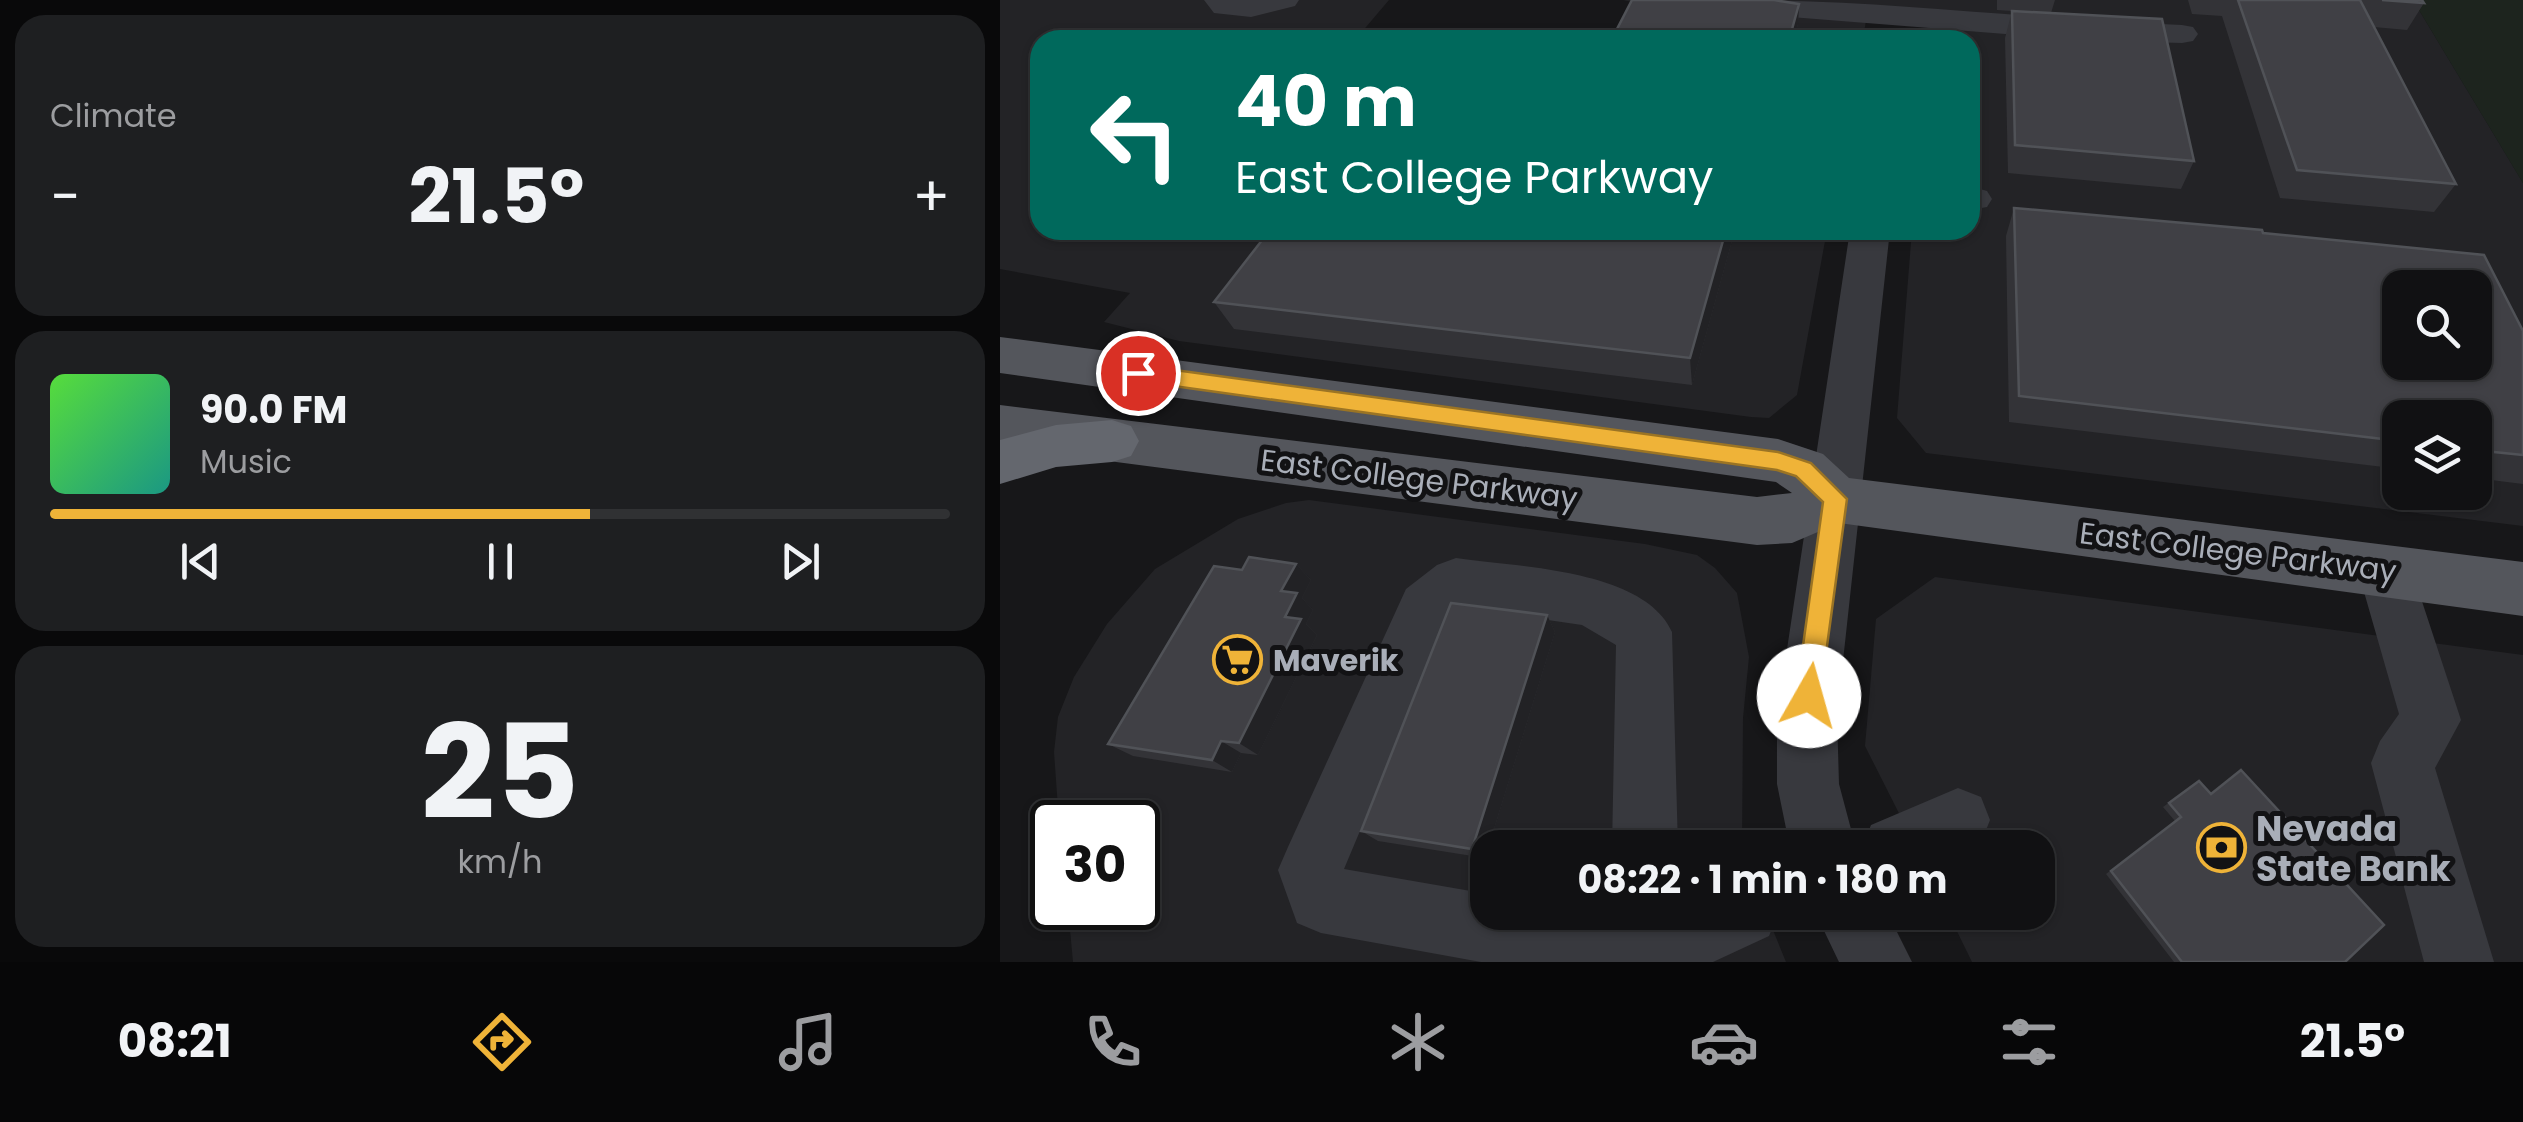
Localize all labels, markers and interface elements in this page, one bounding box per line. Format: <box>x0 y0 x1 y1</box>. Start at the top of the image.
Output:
text: 40 m <box>1235 52 1417 151</box>
icon: left <box>1070 70 1200 200</box>
text: Climate <box>50 93 177 138</box>
text: 21.5° <box>409 144 584 249</box>
text: East College Parkway <box>1235 146 1713 209</box>
text: − <box>50 158 80 235</box>
text: + <box>912 158 950 235</box>
map controls <box>2382 270 2492 510</box>
button: search <box>2382 270 2492 380</box>
pin <box>1096 331 1181 416</box>
icon: arrive <box>1111 346 1166 401</box>
text: 90.0 FM <box>200 383 347 436</box>
button: layers <box>2382 400 2492 510</box>
street label: East College Parkway <box>1258 438 1580 520</box>
text: Music <box>200 439 292 484</box>
street label: East College Parkway <box>2077 511 2399 593</box>
icon: previous <box>173 534 228 589</box>
icon: pause <box>473 534 528 589</box>
icon: next <box>773 534 828 589</box>
supermarket icon: Maverik <box>1212 634 1264 686</box>
place label: Maverik <box>1273 639 1399 682</box>
position arrow <box>1757 644 1861 748</box>
text: 25 <box>421 681 579 864</box>
speed limit sign: 30 <box>1030 800 1160 930</box>
place label: Nevada State Bank <box>2256 804 2451 893</box>
bank icon: Nevada State Bank <box>2195 822 2247 874</box>
text: km/h <box>457 839 543 884</box>
text: 08:22 · 1 min · 180 m <box>1578 853 1947 906</box>
icon: directions <box>467 1007 537 1077</box>
icon: music <box>773 1007 843 1077</box>
icon: phone <box>1078 1007 1148 1077</box>
icon: climate <box>1383 1007 1453 1077</box>
icon: car <box>1689 1007 1759 1077</box>
icon: filters <box>1994 1007 2064 1077</box>
text: 08:21 <box>118 1010 232 1073</box>
text: 21.5° <box>2300 1010 2405 1073</box>

